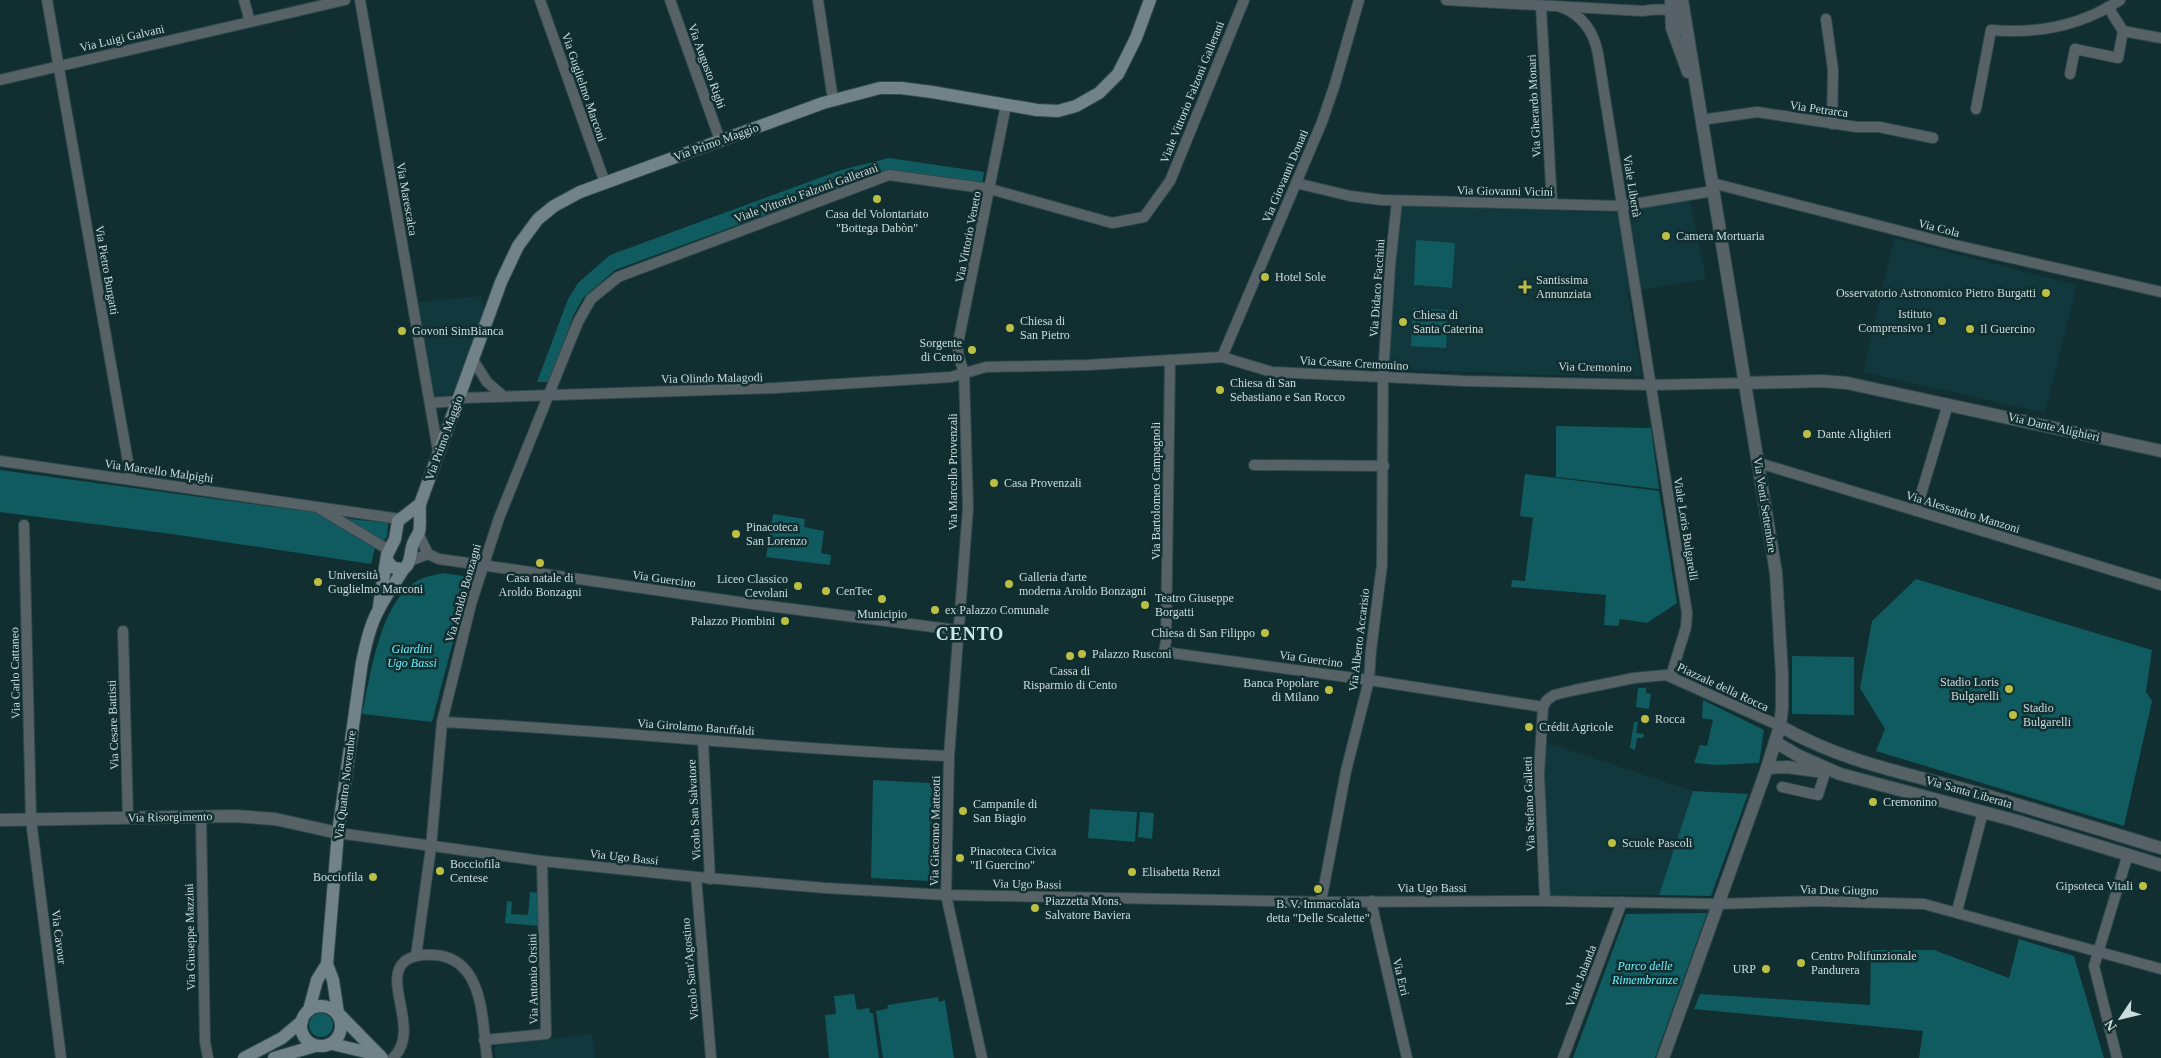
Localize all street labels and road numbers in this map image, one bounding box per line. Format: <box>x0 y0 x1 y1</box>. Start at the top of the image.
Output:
street label: Viale Vittorio Falzoni Gallerani <box>1157 18 1227 165</box>
street label: Via Luigi Galvani <box>78 21 166 55</box>
street label: Via Augusto Righi <box>685 22 729 111</box>
street label: Via Guglielmo Marconi <box>559 31 609 144</box>
street label: Via Gherardo Monari <box>1524 53 1544 158</box>
street label: Via Petrarca <box>1789 98 1850 120</box>
street label: Via Primo Maggio <box>672 120 760 164</box>
street label: Via Giovanni Donati <box>1259 127 1311 225</box>
street label: Viale Libertà <box>1620 154 1644 219</box>
street label: Viale Vittorio Falzoni Gallerani <box>732 160 880 226</box>
street label: Via Marescalca <box>394 161 420 237</box>
street label: Via Giovanni Vicini <box>1457 183 1554 199</box>
street label: Via Vittorio Veneto <box>952 190 984 284</box>
street label: Via Cola <box>1917 216 1962 240</box>
street label: Via Pietro Burgatti <box>92 224 122 316</box>
street label: Via Didaco Facchini <box>1367 238 1387 338</box>
street label: Via Cesare Cremonino <box>1299 353 1409 373</box>
street label: Via Cremonino <box>1558 359 1632 375</box>
street label: Via Olindo Malagodi <box>661 370 764 386</box>
street label: Via Primo Maggio <box>422 394 466 482</box>
street label: Via Dante Alighieri <box>2007 410 2102 445</box>
street label: Via Marcello Provenzali <box>946 413 960 531</box>
street label: Via Bartolomeo Campagnoli <box>1149 421 1163 560</box>
street label: Via Marcello Malpighi <box>104 456 215 486</box>
street label: Via Venti Settembre <box>1751 456 1779 554</box>
street label: Viale Loris Bulgarelli <box>1671 476 1701 582</box>
street label: Via Alessandro Manzoni <box>1904 488 2022 536</box>
street label: Via Aroldo Bonzagni <box>442 541 484 644</box>
street label: Via Guercino <box>631 568 697 590</box>
street label: Via Alberto Accarisio <box>1346 588 1372 692</box>
street label: Via Carlo Cattaneo <box>7 627 23 719</box>
street label: Via Guercino <box>1278 648 1344 670</box>
street label: Piazzale della Rocca <box>1675 660 1772 715</box>
street label: Via Cesare Battisti <box>104 679 122 770</box>
street label: Via Girolamo Baruffaldi <box>637 716 756 738</box>
street label: Via Quattro Novembre <box>331 730 359 840</box>
street label: Via Stefano Galletti <box>1520 755 1538 852</box>
street label: Vicolo San Salvatore <box>684 759 704 861</box>
street label: Via Santa Liberata <box>1924 773 2014 811</box>
street label: Via Giacomo Matteotti <box>927 775 943 886</box>
street label: Via Risorgimento <box>128 809 212 825</box>
street label: Via Ugo Bassi <box>589 846 660 868</box>
street label: Via Ugo Bassi <box>992 876 1062 892</box>
street label: Via Ugo Bassi <box>1397 881 1467 895</box>
street label: Via Due Giugno <box>1800 882 1878 898</box>
street label: Via Giuseppe Mazzini <box>182 883 198 991</box>
street label: Via Cavour <box>49 909 69 965</box>
street label: Vicolo Sant'Agostino <box>679 917 701 1021</box>
street label: Via Antonio Orsini <box>525 933 541 1025</box>
street label: Viale Jolanda <box>1563 943 1599 1009</box>
street label: Via Erri <box>1390 957 1412 998</box>

